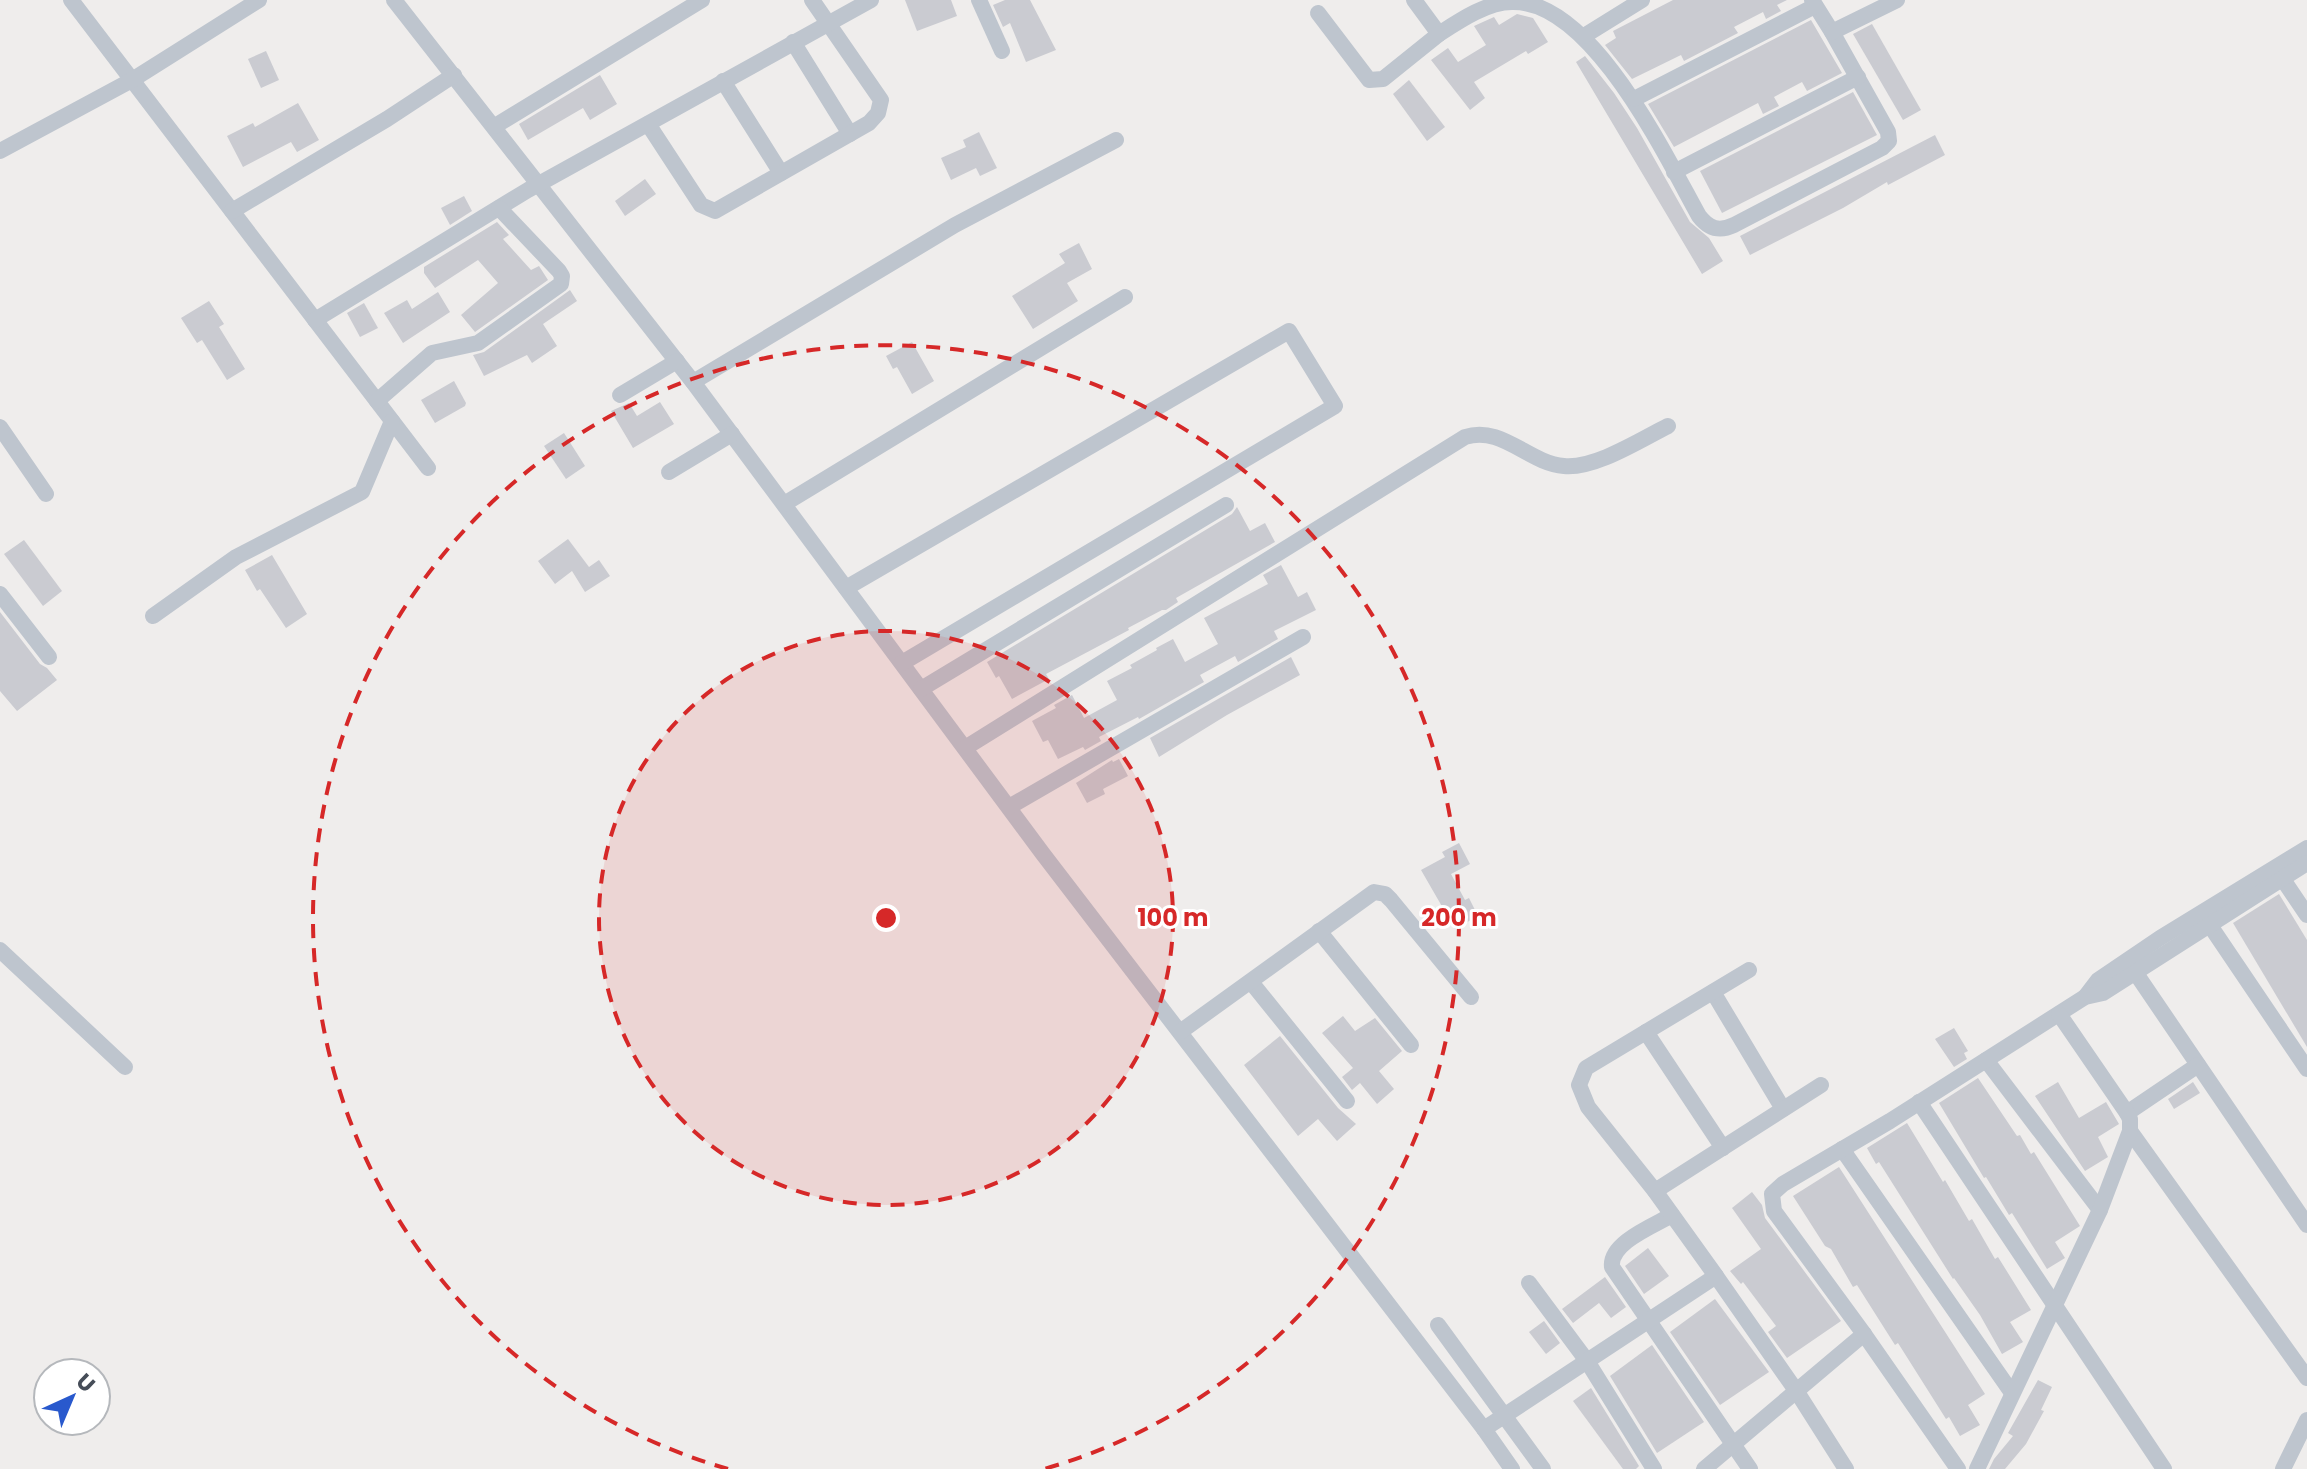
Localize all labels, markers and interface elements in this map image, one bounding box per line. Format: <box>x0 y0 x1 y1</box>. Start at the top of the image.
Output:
text: 100 m <box>1138 901 1208 934</box>
text: 200 m <box>1421 901 1497 934</box>
centre of rings <box>872 904 900 932</box>
north arrow <box>32 1357 112 1437</box>
text: U <box>69 1366 102 1400</box>

